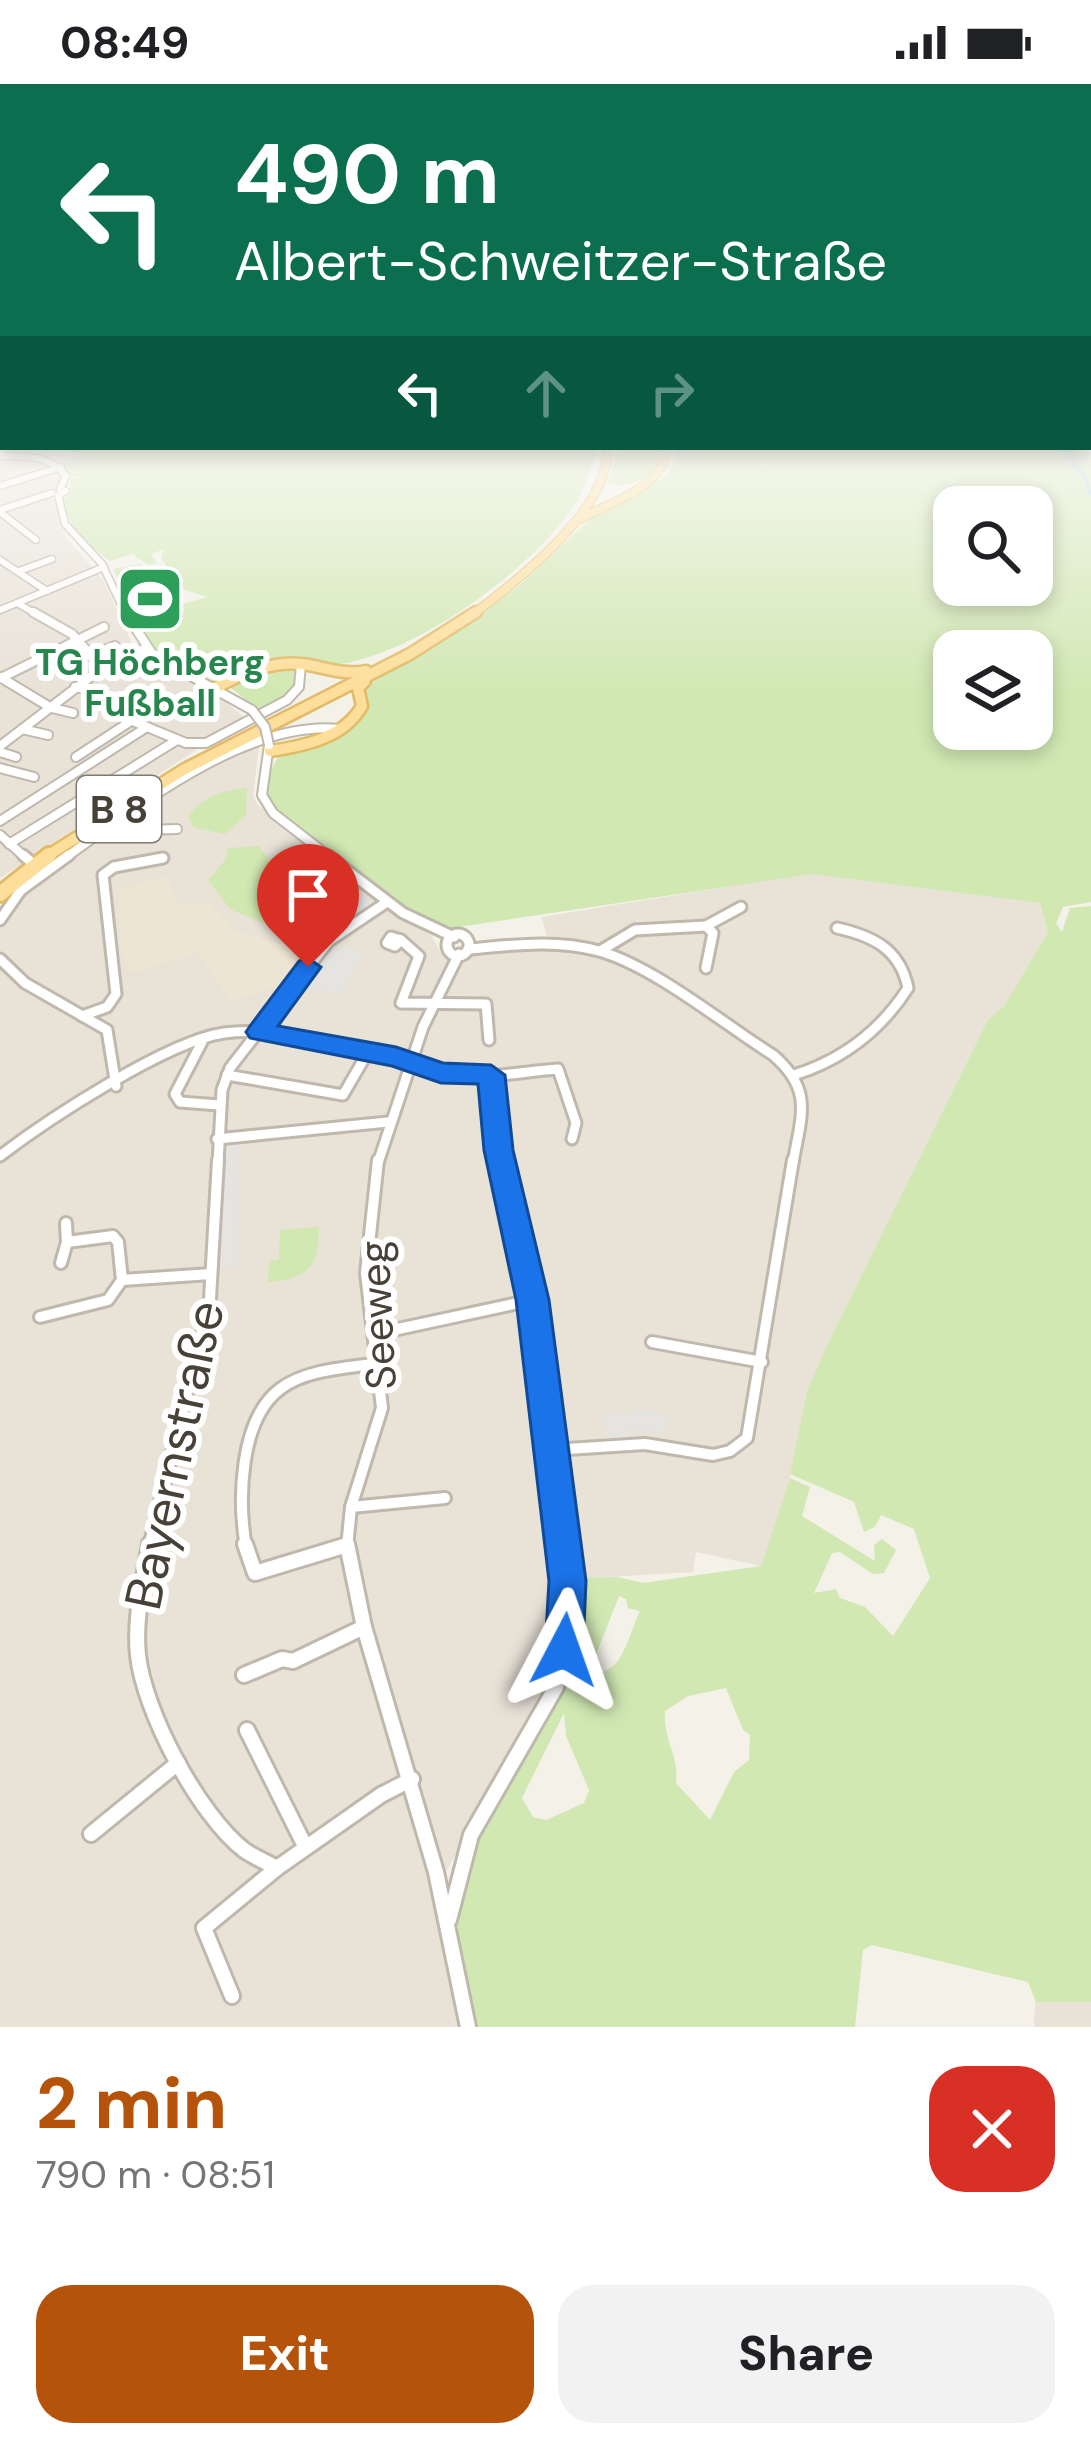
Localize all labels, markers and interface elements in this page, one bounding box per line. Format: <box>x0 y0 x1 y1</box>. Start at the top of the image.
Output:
text: 08:49 <box>60 13 189 72</box>
text: 490 m <box>234 120 500 229</box>
icon: left <box>36 132 192 288</box>
text: Albert-Schweitzer-Straße <box>234 226 887 297</box>
icon: left <box>387 360 453 426</box>
icon: ahead <box>513 360 579 426</box>
icon: right <box>639 360 705 426</box>
map controls <box>933 486 1053 750</box>
button: search <box>933 486 1053 606</box>
sports icon: TG Höchberg Fußball <box>115 564 185 634</box>
button: layers <box>933 630 1053 750</box>
place label: TG Höchberg Fußball <box>35 639 265 727</box>
road number: B 8 <box>77 776 161 842</box>
pin <box>257 844 359 967</box>
icon: arrive <box>275 862 341 928</box>
street label: Seeweg <box>346 1239 409 1391</box>
street label: Bayernstraße <box>109 1295 240 1616</box>
position arrow <box>501 1587 627 1713</box>
text: 2 min <box>36 2057 227 2150</box>
button: close <box>929 2066 1055 2192</box>
text: 790 m · 08:51 <box>36 2149 275 2200</box>
button: Exit <box>36 2285 534 2423</box>
button: Share <box>558 2285 1055 2423</box>

